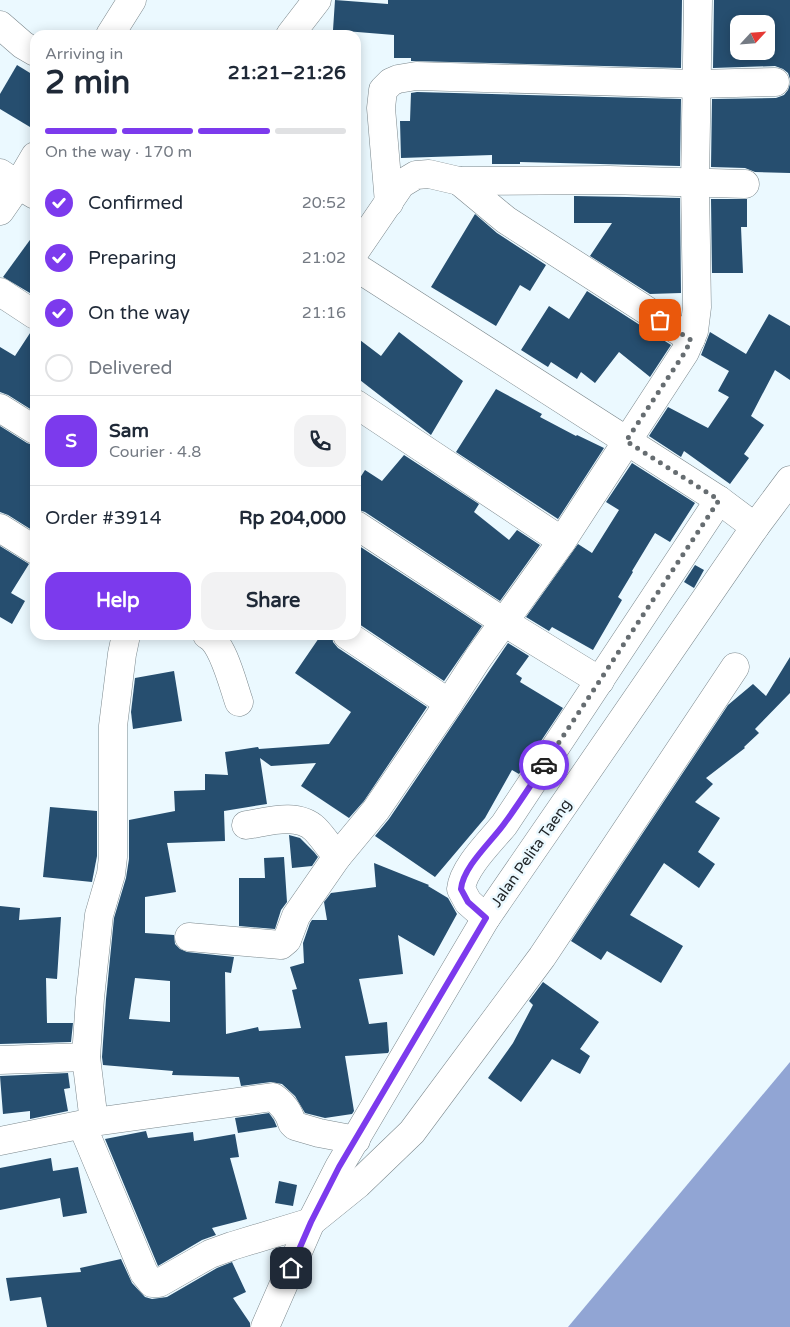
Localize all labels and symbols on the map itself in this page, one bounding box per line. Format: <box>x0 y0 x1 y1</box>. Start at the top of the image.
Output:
north arrow <box>730 15 775 60</box>
pin <box>639 299 681 341</box>
courier <box>519 740 569 790</box>
street label: Jalan Pelita Taeng <box>487 795 575 911</box>
pin <box>270 1247 312 1289</box>

